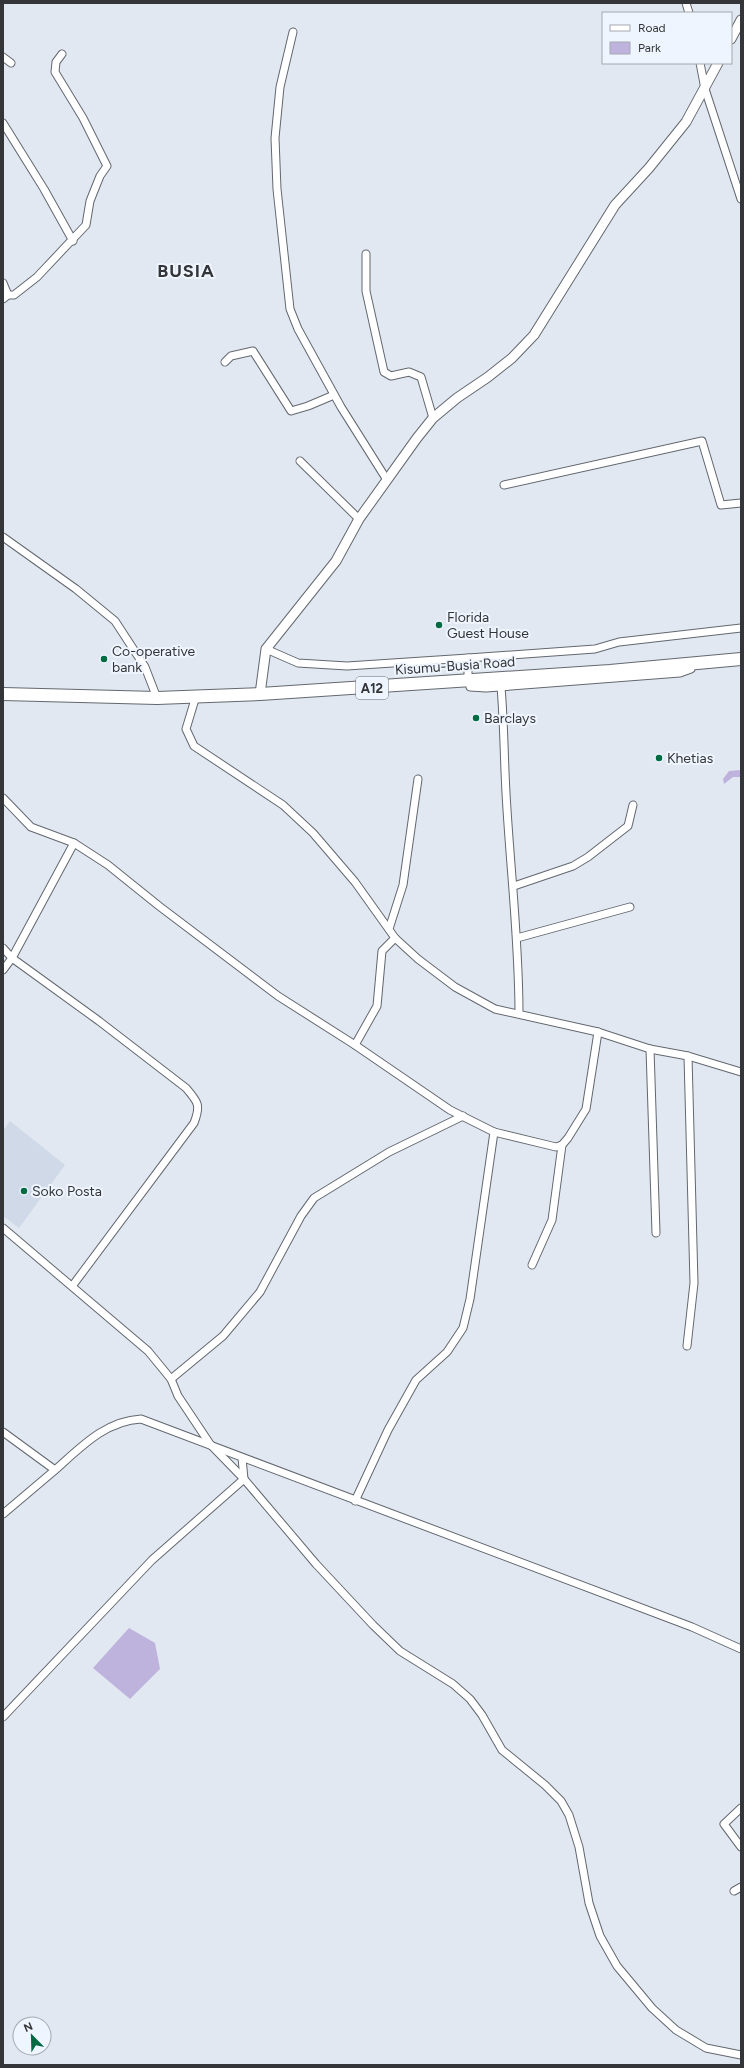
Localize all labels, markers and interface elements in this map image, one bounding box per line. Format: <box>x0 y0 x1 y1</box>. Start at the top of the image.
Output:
legend <box>602 12 732 64</box>
text: Road <box>638 21 666 35</box>
text: Park <box>638 41 661 55</box>
district label: BUSIA <box>157 260 215 282</box>
place label: Florida Guest House <box>447 609 529 642</box>
marker: Florida Guest House <box>434 620 444 630</box>
place label: Co-operative bank <box>112 643 196 676</box>
street label: Kisumu-Busia Road <box>394 653 516 679</box>
marker: Co-operative bank <box>99 654 109 664</box>
road number: A12 <box>356 677 388 699</box>
place label: Barclays <box>484 710 536 727</box>
marker: Barclays <box>471 713 481 723</box>
place label: Khetias <box>667 750 713 767</box>
marker: Khetias <box>654 753 664 763</box>
place label: Soko Posta <box>32 1183 102 1200</box>
marker: Soko Posta <box>19 1186 29 1196</box>
north arrow <box>12 2016 52 2056</box>
text: N <box>22 2020 35 2035</box>

